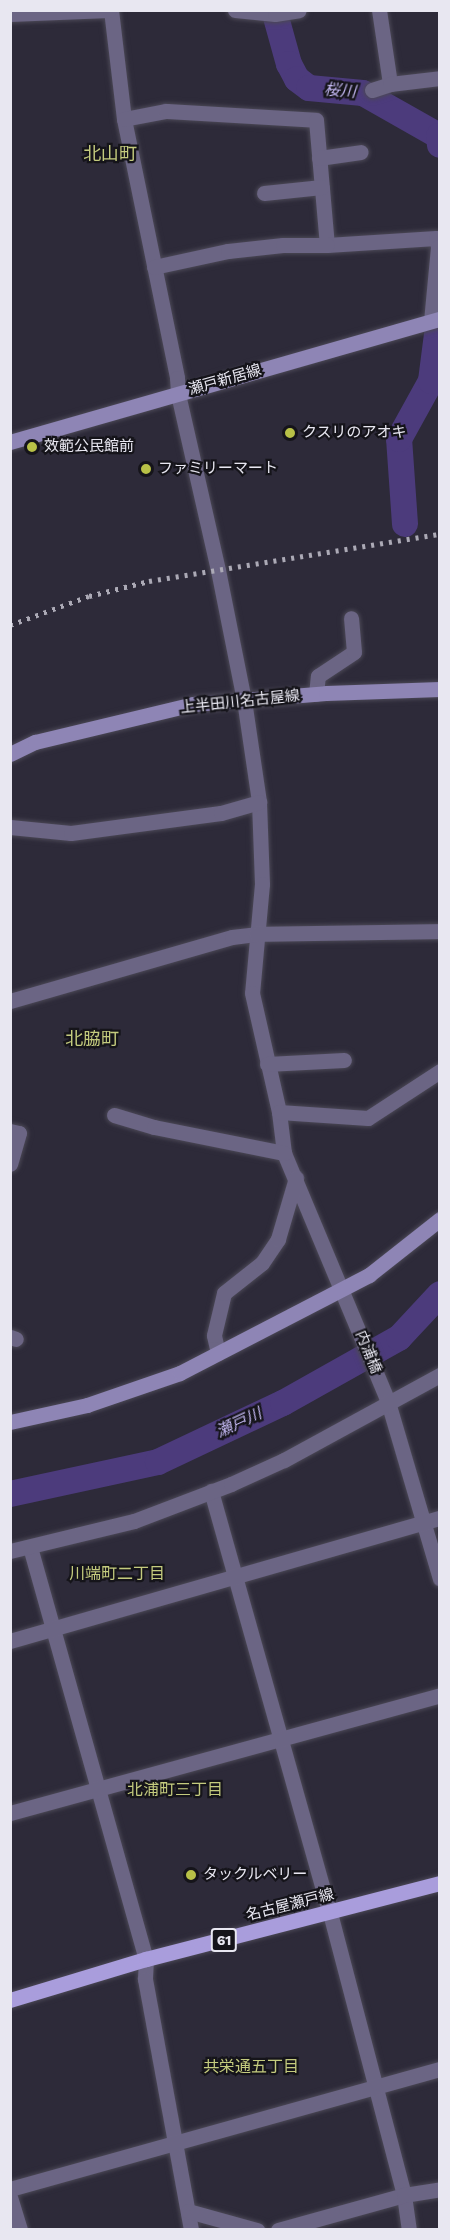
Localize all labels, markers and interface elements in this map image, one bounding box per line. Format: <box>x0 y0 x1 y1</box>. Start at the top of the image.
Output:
water label: 桜川 <box>323 80 357 102</box>
district label: 北山町 <box>83 143 137 165</box>
street label: 瀬戸新居線 <box>186 361 264 399</box>
place label: クスリのアオキ <box>302 424 407 442</box>
marker: クスリのアオキ <box>283 426 297 440</box>
place label: 效範公民館前 <box>44 438 134 456</box>
marker: 效範公民館前 <box>25 440 39 454</box>
place label: ファミリーマート <box>158 460 278 478</box>
marker: ファミリーマート <box>139 462 153 476</box>
street label: 上半田川名古屋線 <box>179 687 301 717</box>
district label: 北脇町 <box>65 1028 119 1050</box>
street label: 内浦橋 <box>351 1328 385 1376</box>
water label: 瀬戸川 <box>213 1404 265 1442</box>
district label: 川端町二丁目 <box>69 1564 165 1584</box>
district label: 北浦町三丁目 <box>127 1780 223 1800</box>
place label: タックルベリー <box>203 1866 308 1884</box>
marker: タックルベリー <box>184 1868 198 1882</box>
street label: 名古屋瀬戸線 <box>244 1885 336 1925</box>
road number: 61 <box>210 1929 238 1951</box>
district label: 共栄通五丁目 <box>203 2057 299 2077</box>

